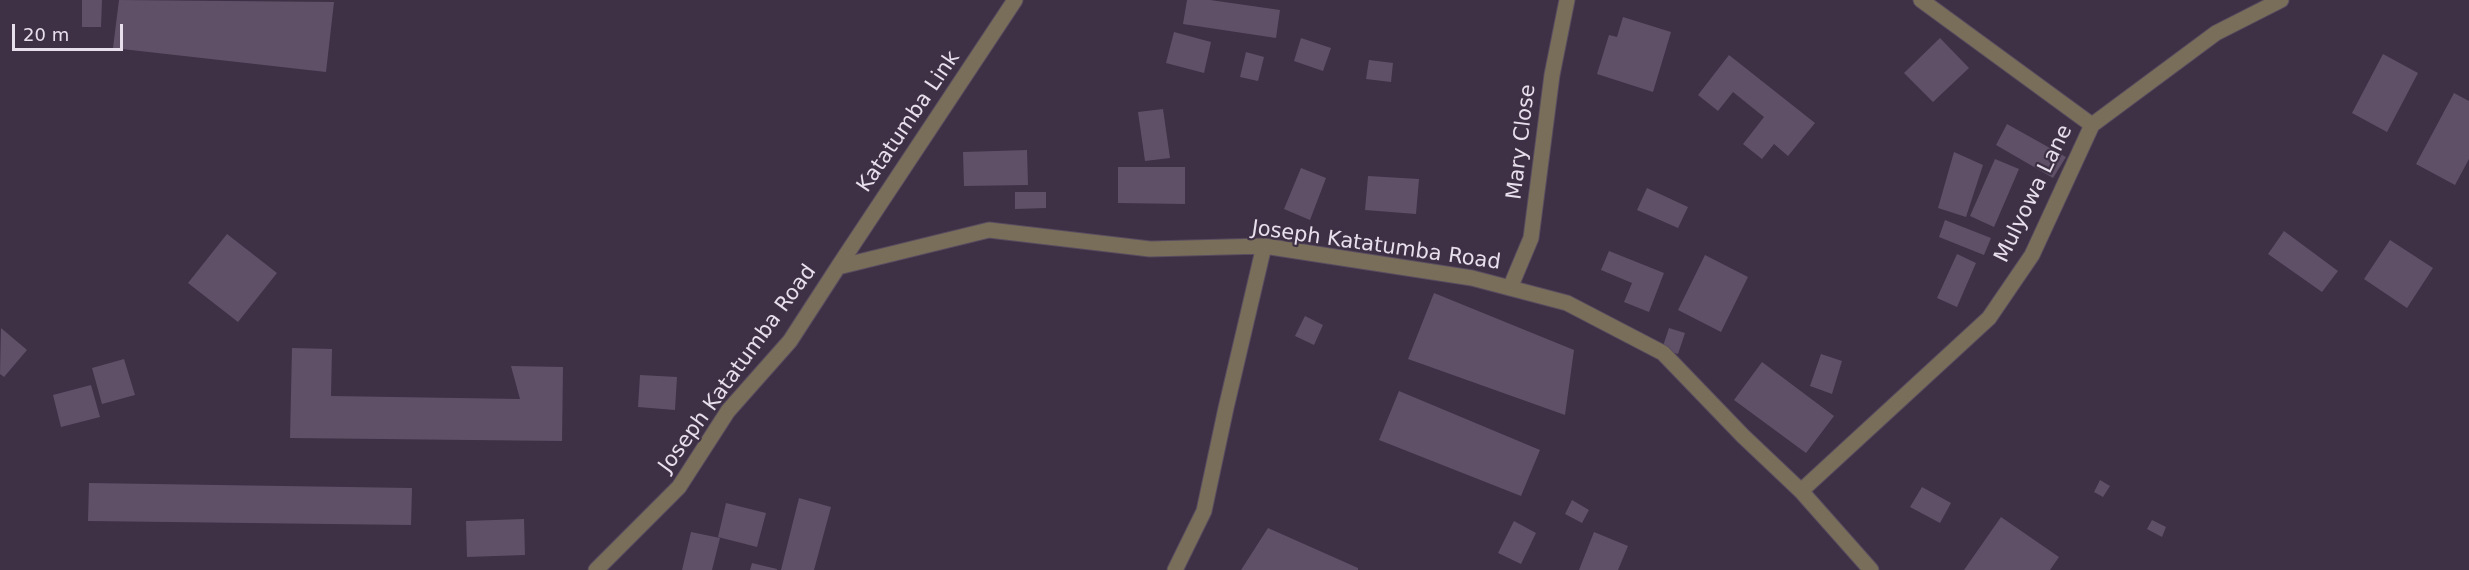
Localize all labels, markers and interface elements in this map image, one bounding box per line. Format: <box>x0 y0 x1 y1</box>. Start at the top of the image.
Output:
scale bar <box>15 12 126 50</box>
text: 20 m <box>23 24 69 45</box>
street label: Katatumba Link <box>852 46 966 198</box>
street label: Mary Close <box>1502 83 1542 201</box>
street label: Mulyowa Lane <box>1990 121 2078 267</box>
street label: Joseph Katatumba Road <box>1250 216 1502 276</box>
street label: Joseph Katatumba Road <box>654 260 822 478</box>

